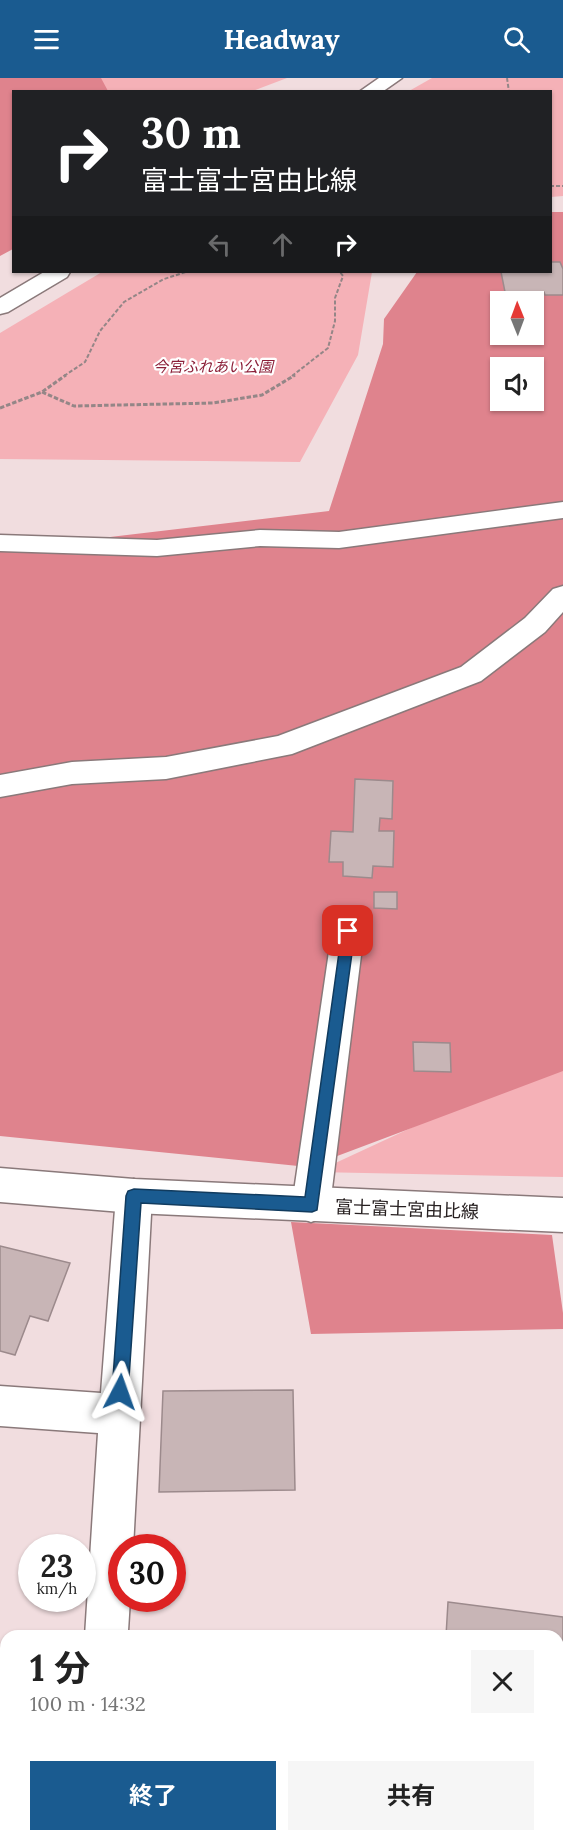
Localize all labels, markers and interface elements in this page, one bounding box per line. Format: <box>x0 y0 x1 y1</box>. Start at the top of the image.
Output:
text: Headway <box>223 22 340 56</box>
icon: menu <box>30 23 63 56</box>
icon: search <box>500 23 533 56</box>
text: 30 m <box>141 106 241 160</box>
icon: right <box>42 114 120 192</box>
text: 富士富士宮由比線 <box>141 163 357 197</box>
icon: left <box>203 228 236 261</box>
icon: ahead <box>266 228 299 261</box>
icon: right <box>329 228 362 261</box>
north arrow <box>490 291 544 345</box>
map controls <box>490 291 544 411</box>
park label: 今宮ふれあい公園 <box>153 357 275 376</box>
button: sound <box>490 357 544 411</box>
pin <box>322 905 373 956</box>
icon: arrive <box>331 914 364 947</box>
street label: 富士富士宮由比線 <box>335 1195 479 1223</box>
position arrow <box>88 1360 152 1424</box>
speed limit sign: 30 <box>108 1534 186 1612</box>
text: 23 <box>41 1547 73 1585</box>
text: km/h <box>37 1579 77 1598</box>
text: 1 分 <box>30 1645 90 1691</box>
button: close <box>471 1650 534 1713</box>
text: 100 m · 14:32 <box>30 1691 146 1716</box>
button: 終了 <box>30 1761 276 1830</box>
button: 共有 <box>288 1761 534 1830</box>

